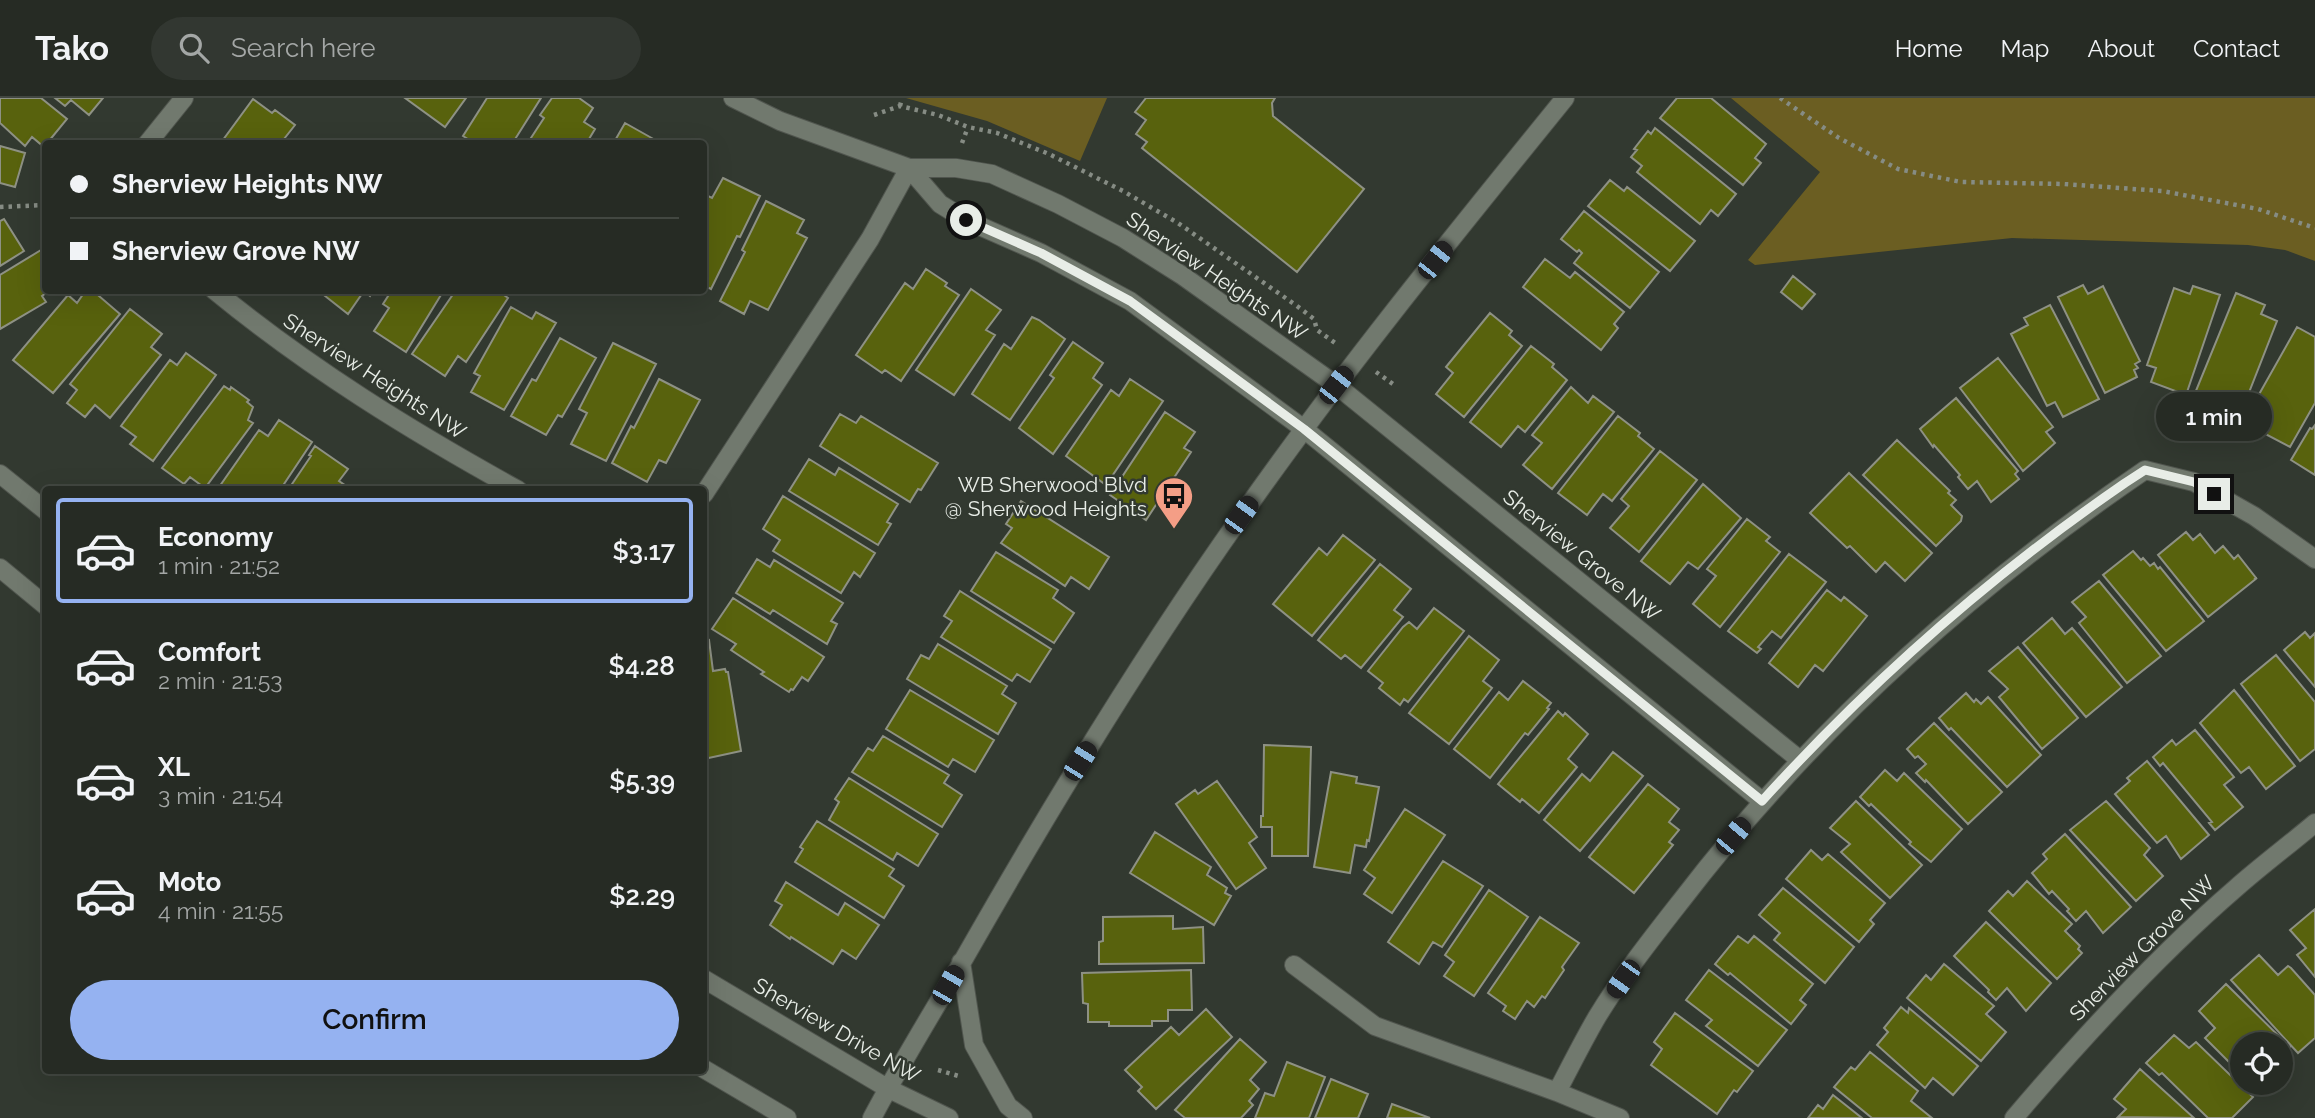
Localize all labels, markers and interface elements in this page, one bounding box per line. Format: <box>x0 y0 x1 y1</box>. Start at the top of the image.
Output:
search box <box>151 17 641 80</box>
text: Tako <box>35 29 109 68</box>
icon: search <box>175 29 213 67</box>
text: Search here <box>231 33 375 63</box>
text: Home <box>1895 34 1963 63</box>
text: Map <box>2001 34 2049 63</box>
text: About <box>2087 34 2155 63</box>
text: Contact <box>2193 34 2280 63</box>
text: Sherview Heights NW <box>112 169 382 199</box>
route start <box>950 204 982 236</box>
street label: Sherview Heights NW <box>1122 206 1312 346</box>
text: Sherview Grove NW <box>112 236 360 266</box>
car <box>1414 237 1457 283</box>
street label: Sherview Heights NW <box>279 308 471 444</box>
car <box>1315 362 1358 408</box>
callout: 1 min <box>2156 392 2272 442</box>
text: 1 min <box>2185 403 2243 430</box>
place label: WB Sherwood Blvd @ Sherwood Heights <box>945 472 1147 521</box>
bus stop icon: WB Sherwood Blvd @ Sherwood Heights <box>1153 475 1195 530</box>
route end <box>2198 478 2230 510</box>
street label: Sherview Grove NW <box>1498 484 1666 626</box>
car <box>1221 492 1262 538</box>
icon: car <box>74 519 137 582</box>
text: Economy <box>158 522 273 552</box>
text: $3.17 <box>612 536 675 566</box>
text: 1 min · 21:52 <box>158 552 280 579</box>
icon: car <box>74 634 137 697</box>
text: Comfort <box>158 637 261 667</box>
text: $4.28 <box>609 651 675 681</box>
text: 2 min · 21:53 <box>158 667 282 694</box>
car <box>1060 738 1101 784</box>
icon: car <box>74 749 137 812</box>
text: XL <box>158 752 190 782</box>
text: $5.39 <box>609 766 675 796</box>
text: 3 min · 21:54 <box>158 782 283 809</box>
car <box>1712 813 1755 859</box>
icon: car <box>74 864 137 927</box>
text: Moto <box>158 867 221 897</box>
street label: Sherview Grove NW <box>2064 870 2220 1026</box>
text: $2.29 <box>609 881 675 911</box>
text: 4 min · 21:55 <box>158 897 283 924</box>
car <box>1603 956 1644 1002</box>
car <box>929 962 968 1008</box>
street label: Sherview Drive NW <box>749 972 925 1088</box>
button: Confirm <box>70 980 679 1060</box>
map controls <box>2230 1032 2293 1095</box>
button: locate <box>2230 1032 2293 1095</box>

